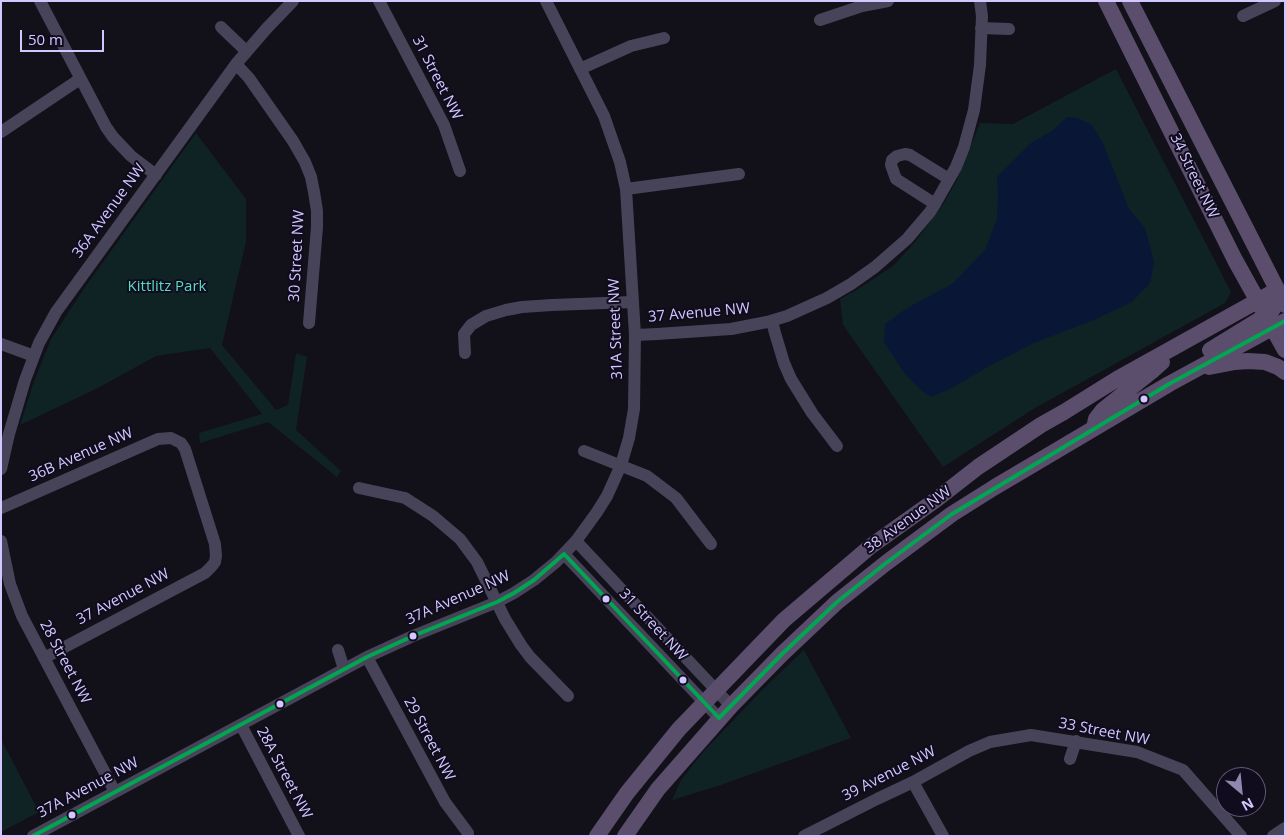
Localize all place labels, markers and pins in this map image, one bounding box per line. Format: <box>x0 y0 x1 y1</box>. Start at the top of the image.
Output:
unlabelled marker <box>1139 394 1149 404</box>
unlabelled marker <box>601 594 611 604</box>
unlabelled marker <box>408 631 418 641</box>
unlabelled marker <box>678 675 688 685</box>
unlabelled marker <box>275 699 285 709</box>
unlabelled marker <box>67 810 77 820</box>

